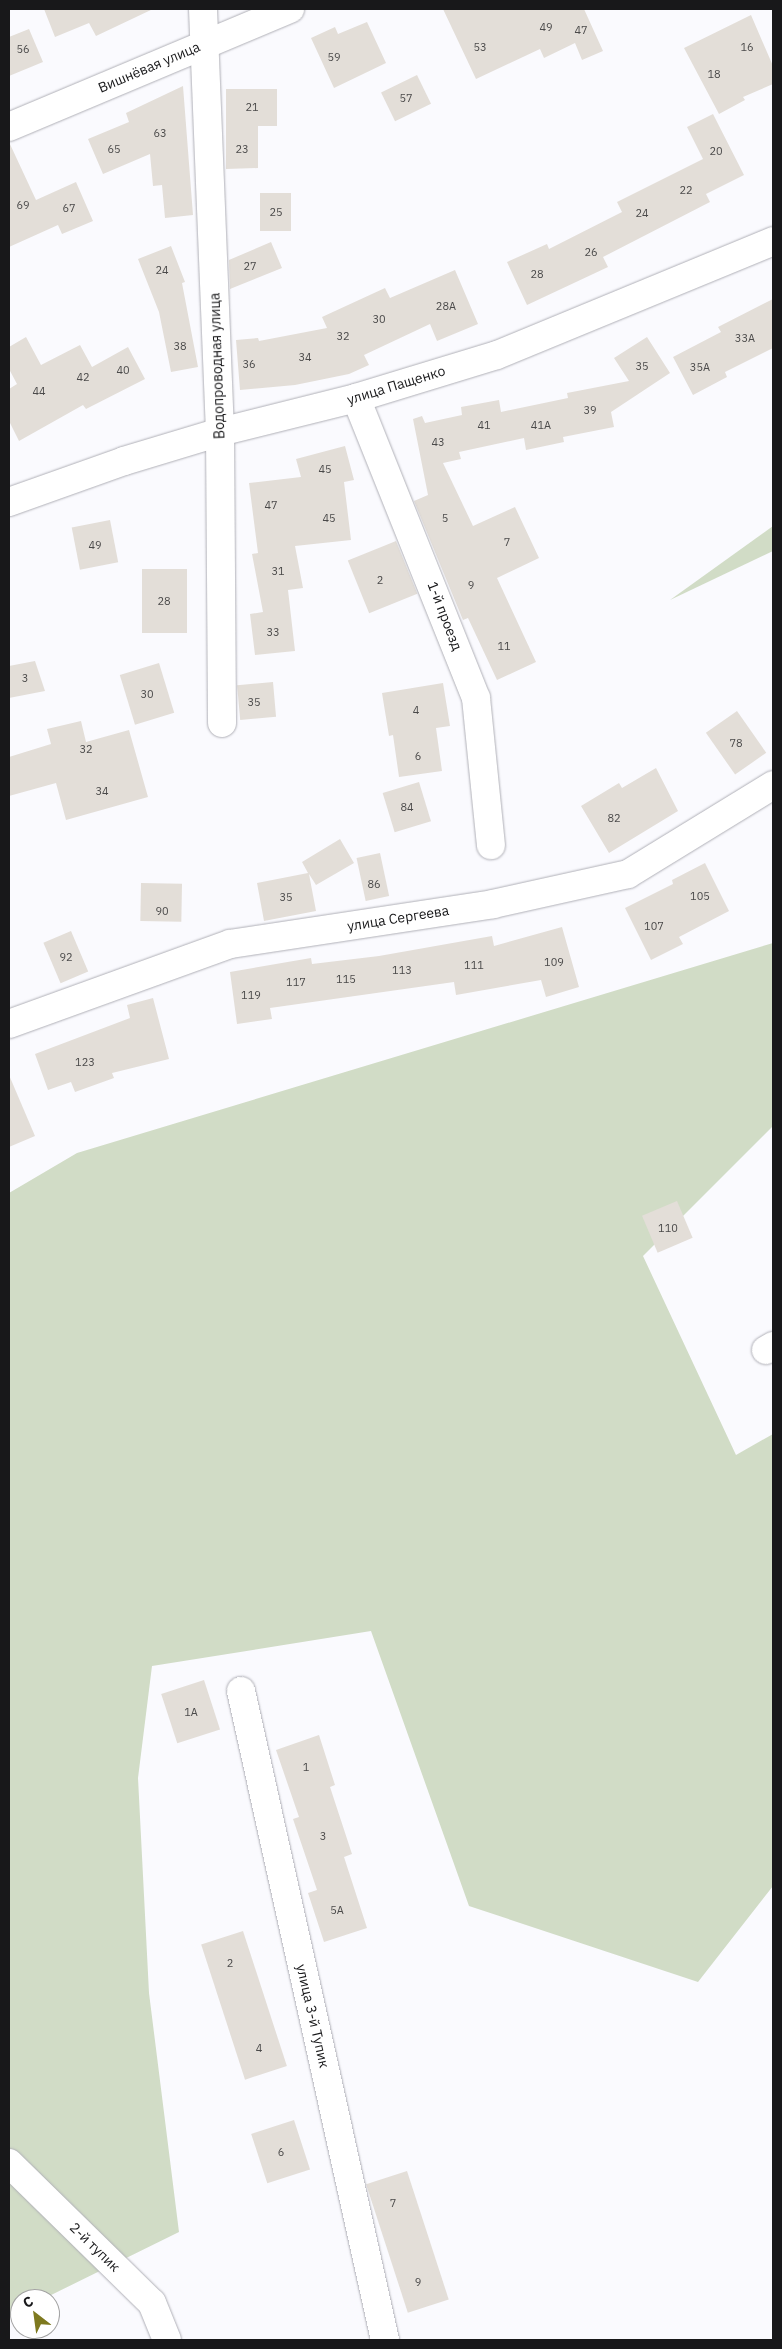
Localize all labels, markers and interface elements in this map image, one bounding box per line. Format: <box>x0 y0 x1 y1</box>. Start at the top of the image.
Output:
house number: 49 <box>539 20 553 34</box>
house number: 47 <box>574 23 588 37</box>
street label: Вишнёвая улица <box>95 38 203 96</box>
house number: 53 <box>473 40 487 54</box>
house number: 16 <box>740 40 754 54</box>
house number: 56 <box>16 42 30 56</box>
house number: 59 <box>327 50 341 64</box>
house number: 18 <box>707 67 721 81</box>
house number: 57 <box>399 91 413 105</box>
house number: 21 <box>245 100 259 114</box>
house number: 63 <box>153 126 167 140</box>
house number: 65 <box>107 142 121 156</box>
house number: 23 <box>235 142 249 156</box>
house number: 20 <box>709 144 723 158</box>
house number: 22 <box>679 183 693 197</box>
house number: 69 <box>16 198 30 212</box>
house number: 67 <box>62 201 76 215</box>
house number: 25 <box>269 205 283 219</box>
house number: 24 <box>635 206 649 220</box>
house number: 26 <box>584 245 598 259</box>
house number: 27 <box>243 259 257 273</box>
house number: 24 <box>155 263 169 277</box>
house number: 28 <box>530 267 544 281</box>
street label: Водопроводная улица <box>206 293 228 439</box>
house number: 28А <box>436 299 456 313</box>
house number: 30 <box>372 312 386 326</box>
house number: 32 <box>336 329 350 343</box>
house number: 33А <box>735 331 755 345</box>
house number: 38 <box>173 339 187 353</box>
house number: 34 <box>298 350 312 364</box>
house number: 36 <box>242 357 256 371</box>
house number: 35 <box>635 359 649 373</box>
house number: 35А <box>690 360 710 374</box>
street label: улица Пащенко <box>345 362 447 408</box>
house number: 40 <box>116 363 130 377</box>
house number: 42 <box>76 370 90 384</box>
house number: 44 <box>32 384 46 398</box>
house number: 39 <box>583 403 597 417</box>
house number: 41 <box>477 418 491 432</box>
house number: 41А <box>531 418 551 432</box>
house number: 43 <box>431 435 445 449</box>
house number: 45 <box>318 462 332 476</box>
house number: 47 <box>264 498 278 512</box>
house number: 45 <box>322 511 336 525</box>
house number: 5 <box>442 511 448 525</box>
house number: 7 <box>504 535 510 549</box>
house number: 49 <box>88 538 102 552</box>
house number: 31 <box>271 564 285 578</box>
house number: 2 <box>377 573 383 587</box>
house number: 9 <box>468 578 474 592</box>
street label: 1-й проезд <box>424 579 466 653</box>
house number: 28 <box>157 594 171 608</box>
house number: 33 <box>266 625 280 639</box>
house number: 11 <box>497 639 511 653</box>
house number: 3 <box>22 671 28 685</box>
house number: 30 <box>140 687 154 701</box>
house number: 35 <box>247 695 261 709</box>
house number: 4 <box>413 703 419 717</box>
house number: 78 <box>729 736 743 750</box>
house number: 32 <box>79 742 93 756</box>
house number: 6 <box>415 749 421 763</box>
house number: 34 <box>95 784 109 798</box>
house number: 84 <box>400 800 414 814</box>
house number: 82 <box>607 811 621 825</box>
house number: 86 <box>367 877 381 891</box>
house number: 105 <box>690 889 710 903</box>
house number: 35 <box>279 890 293 904</box>
street label: улица Сергеева <box>346 902 450 934</box>
house number: 90 <box>155 904 169 918</box>
house number: 107 <box>644 919 664 933</box>
house number: 92 <box>59 950 73 964</box>
house number: 109 <box>544 955 564 969</box>
house number: 111 <box>464 958 484 972</box>
house number: 113 <box>392 963 412 977</box>
house number: 115 <box>336 972 356 986</box>
house number: 117 <box>286 975 306 989</box>
house number: 119 <box>241 988 261 1002</box>
house number: 123 <box>75 1055 95 1069</box>
house number: 110 <box>658 1221 678 1235</box>
house number: 1А <box>184 1705 198 1719</box>
house number: 1 <box>303 1760 309 1774</box>
house number: 3 <box>320 1829 326 1843</box>
house number: 5А <box>330 1903 344 1917</box>
house number: 2 <box>227 1956 233 1970</box>
street label: улица 3-й Тупик <box>293 1962 333 2070</box>
house number: 4 <box>256 2041 262 2055</box>
house number: 6 <box>278 2145 284 2159</box>
house number: 7 <box>390 2196 396 2210</box>
street label: 2-й тупик <box>66 2219 124 2275</box>
house number: 9 <box>415 2275 421 2289</box>
north arrow <box>10 2289 60 2339</box>
text: С <box>20 2292 36 2312</box>

